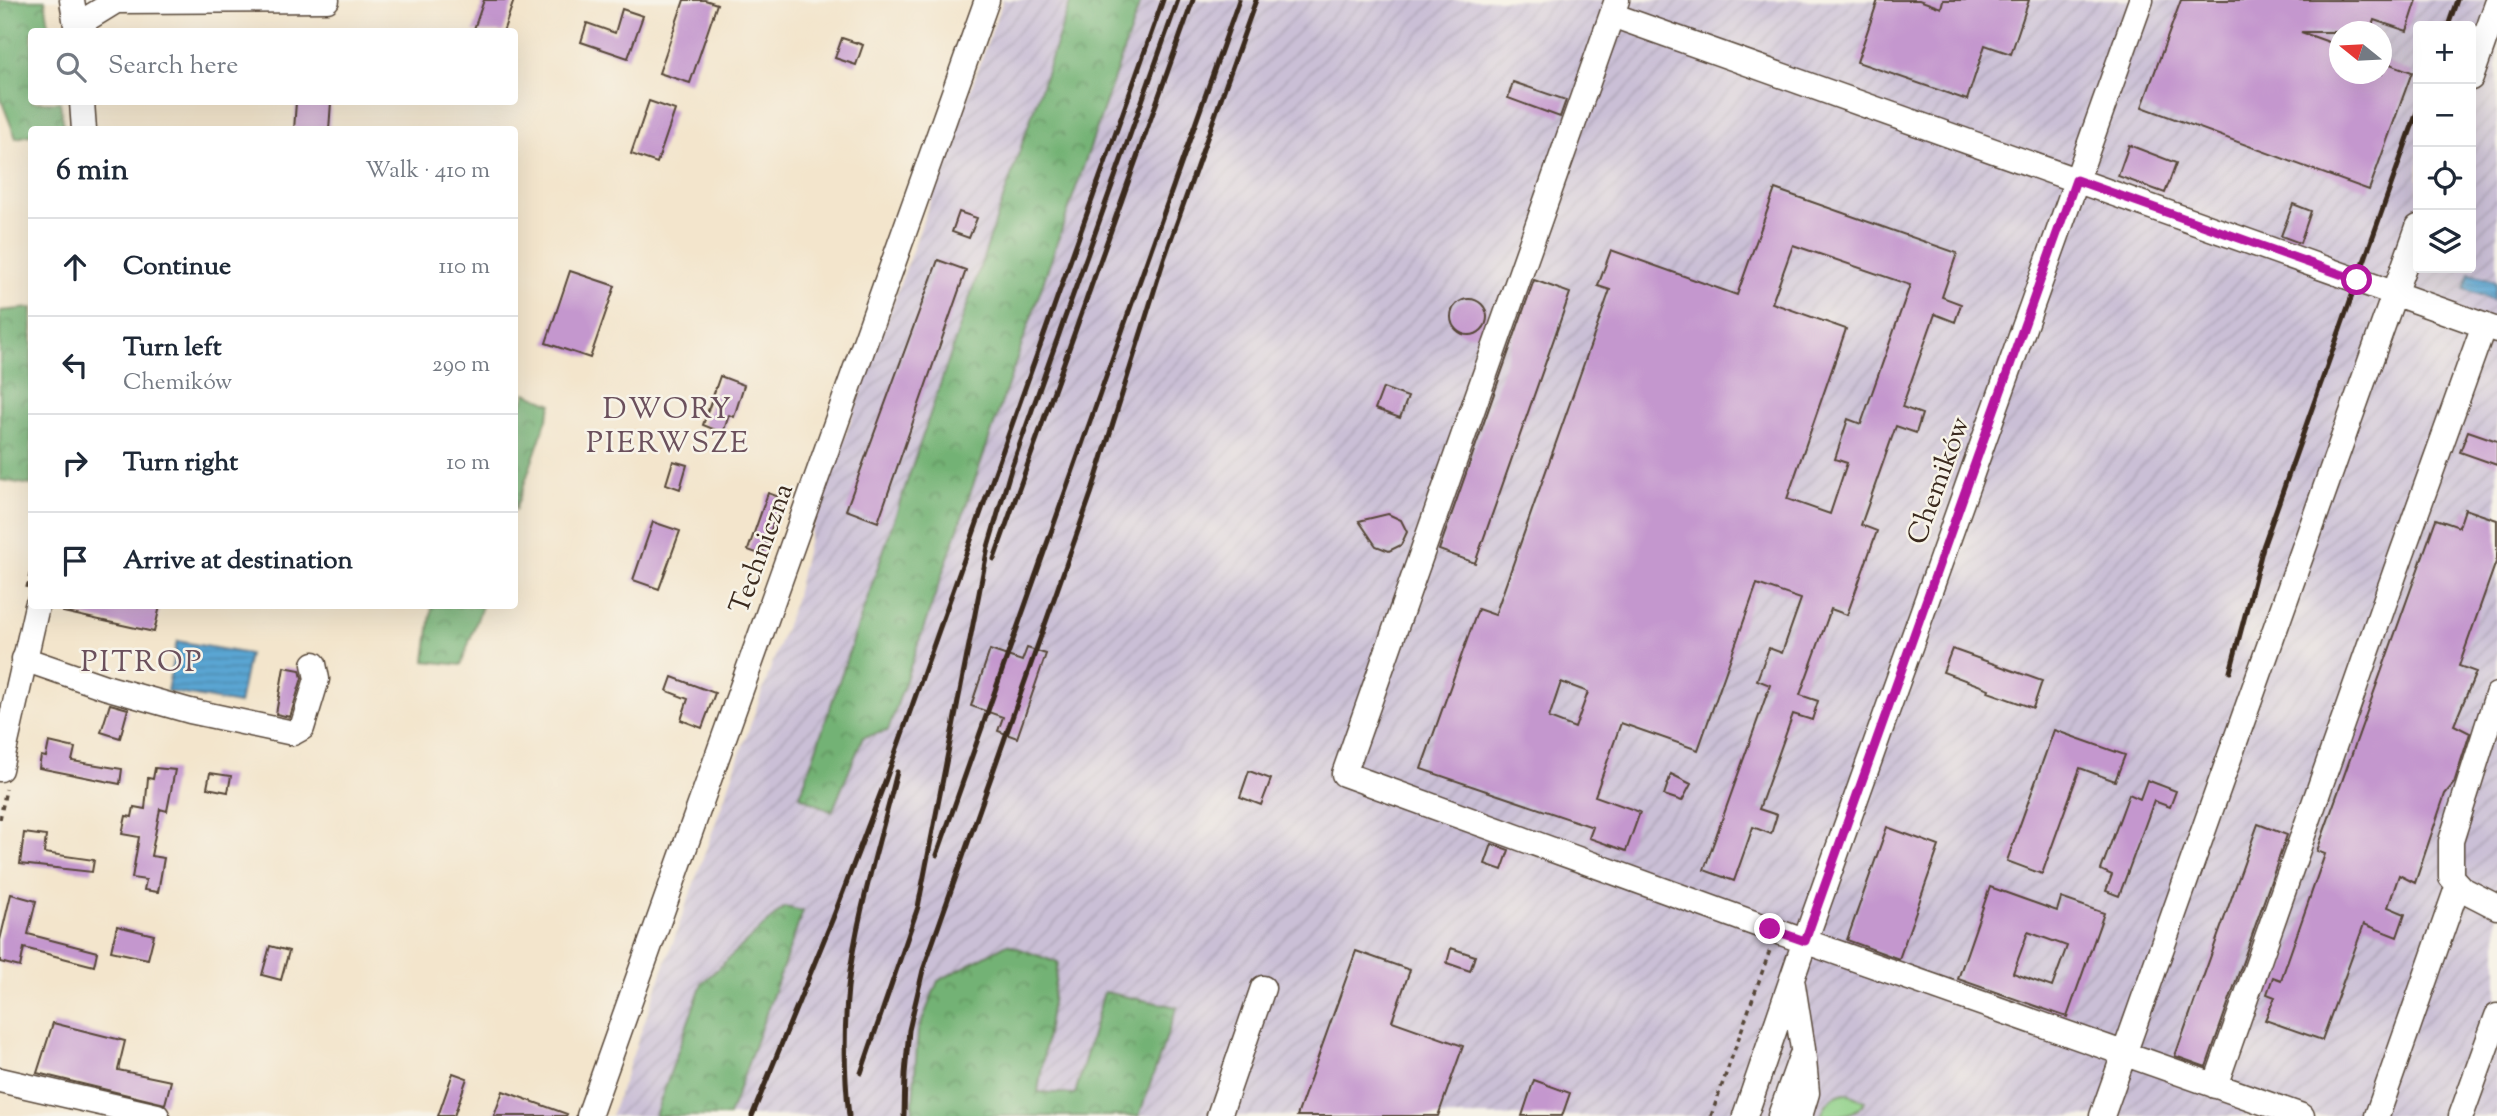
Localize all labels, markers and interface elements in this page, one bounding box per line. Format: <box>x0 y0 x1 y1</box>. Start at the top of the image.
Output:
north arrow <box>2329 21 2392 84</box>
map controls <box>2413 21 2476 273</box>
button: + <box>2413 21 2476 84</box>
search box <box>28 28 518 105</box>
icon: search <box>52 48 90 86</box>
text: Search here <box>108 48 238 85</box>
button: − <box>2413 84 2476 147</box>
button: locate <box>2413 147 2476 210</box>
text: 6 min <box>56 150 128 193</box>
text: Walk · 410 m <box>365 155 490 188</box>
button: layers <box>2413 210 2476 273</box>
icon: ahead <box>56 248 94 286</box>
text: Continue <box>123 249 231 286</box>
text: 110 m <box>439 251 490 284</box>
route start <box>2341 264 2372 295</box>
text: Turn left <box>123 330 222 367</box>
icon: left <box>56 346 94 384</box>
text: 290 m <box>432 349 490 382</box>
text: Chemików <box>123 367 232 400</box>
district label: DWORY PIERWSZE <box>586 389 750 466</box>
street label: Chemików <box>1898 412 1981 550</box>
icon: right <box>56 444 94 482</box>
text: Turn right <box>123 445 238 482</box>
text: 10 m <box>446 447 490 480</box>
street label: Techniczna <box>721 478 805 620</box>
icon: arrive <box>56 542 94 580</box>
text: Arrive at destination <box>123 543 353 580</box>
district label: PITROP <box>80 642 204 685</box>
route end <box>1754 913 1785 944</box>

